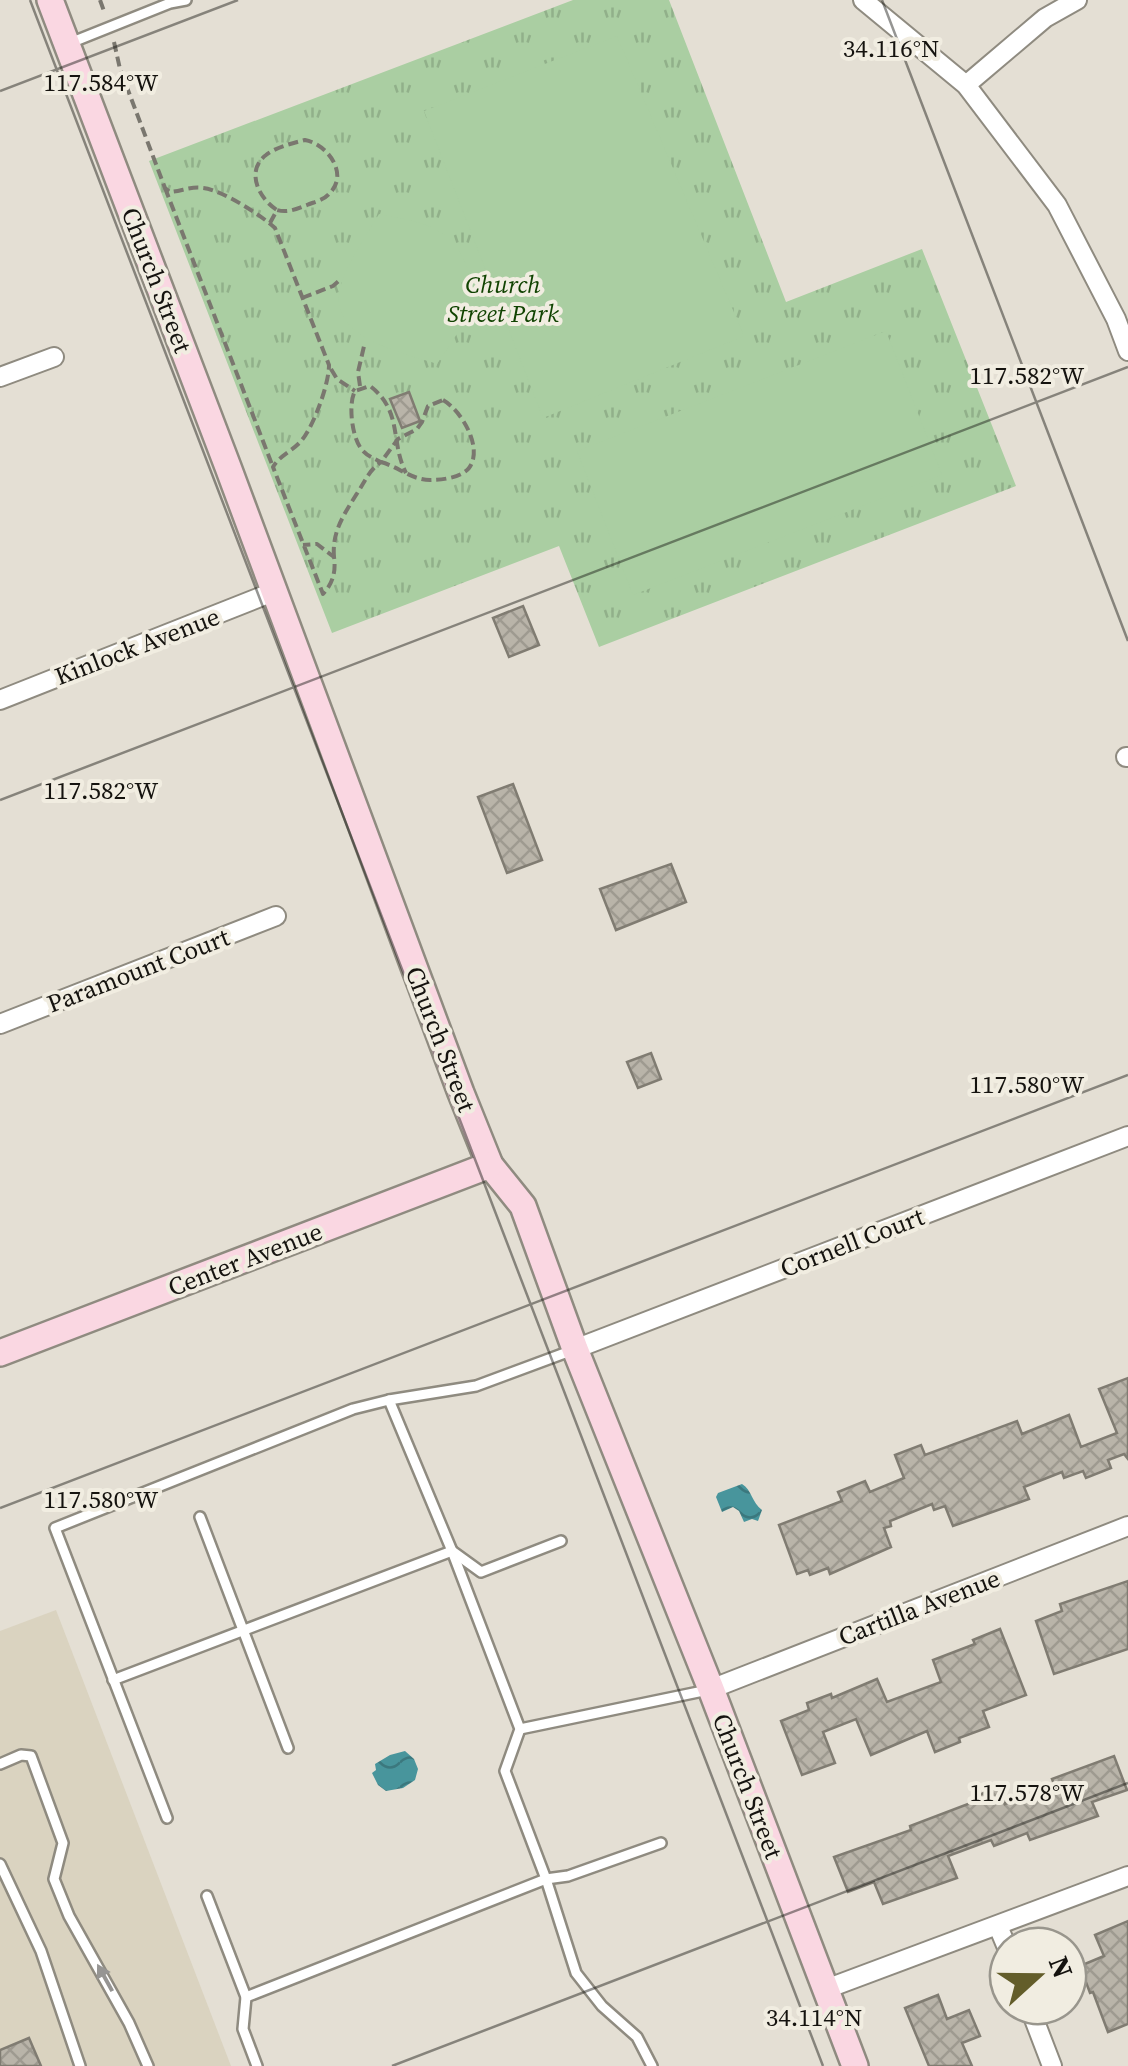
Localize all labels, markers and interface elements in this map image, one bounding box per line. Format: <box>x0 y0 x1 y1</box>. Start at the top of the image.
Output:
text: 34.116°N <box>843 31 939 65</box>
text: 117.584°W <box>44 65 158 99</box>
street label: Church Street <box>114 202 201 358</box>
park label: Church Street Park <box>447 267 559 330</box>
text: 117.582°W <box>970 358 1084 392</box>
street label: Kinlock Avenue <box>50 599 224 693</box>
text: 117.582°W <box>44 773 158 807</box>
street label: Paramount Court <box>42 919 235 1020</box>
street label: Church Street <box>398 961 485 1117</box>
text: 117.580°W <box>970 1067 1084 1101</box>
street label: Cornell Court <box>775 1199 930 1285</box>
street label: Center Avenue <box>163 1214 327 1304</box>
text: 117.580°W <box>44 1482 158 1516</box>
street label: Cartilla Avenue <box>833 1561 1005 1653</box>
street label: Church Street <box>705 1708 792 1864</box>
text: 117.578°W <box>970 1775 1084 1809</box>
north arrow <box>988 1926 1088 2026</box>
text: N <box>1040 1951 1083 1983</box>
one-way arrow <box>97 1964 114 1993</box>
text: 34.114°N <box>766 2000 862 2034</box>

